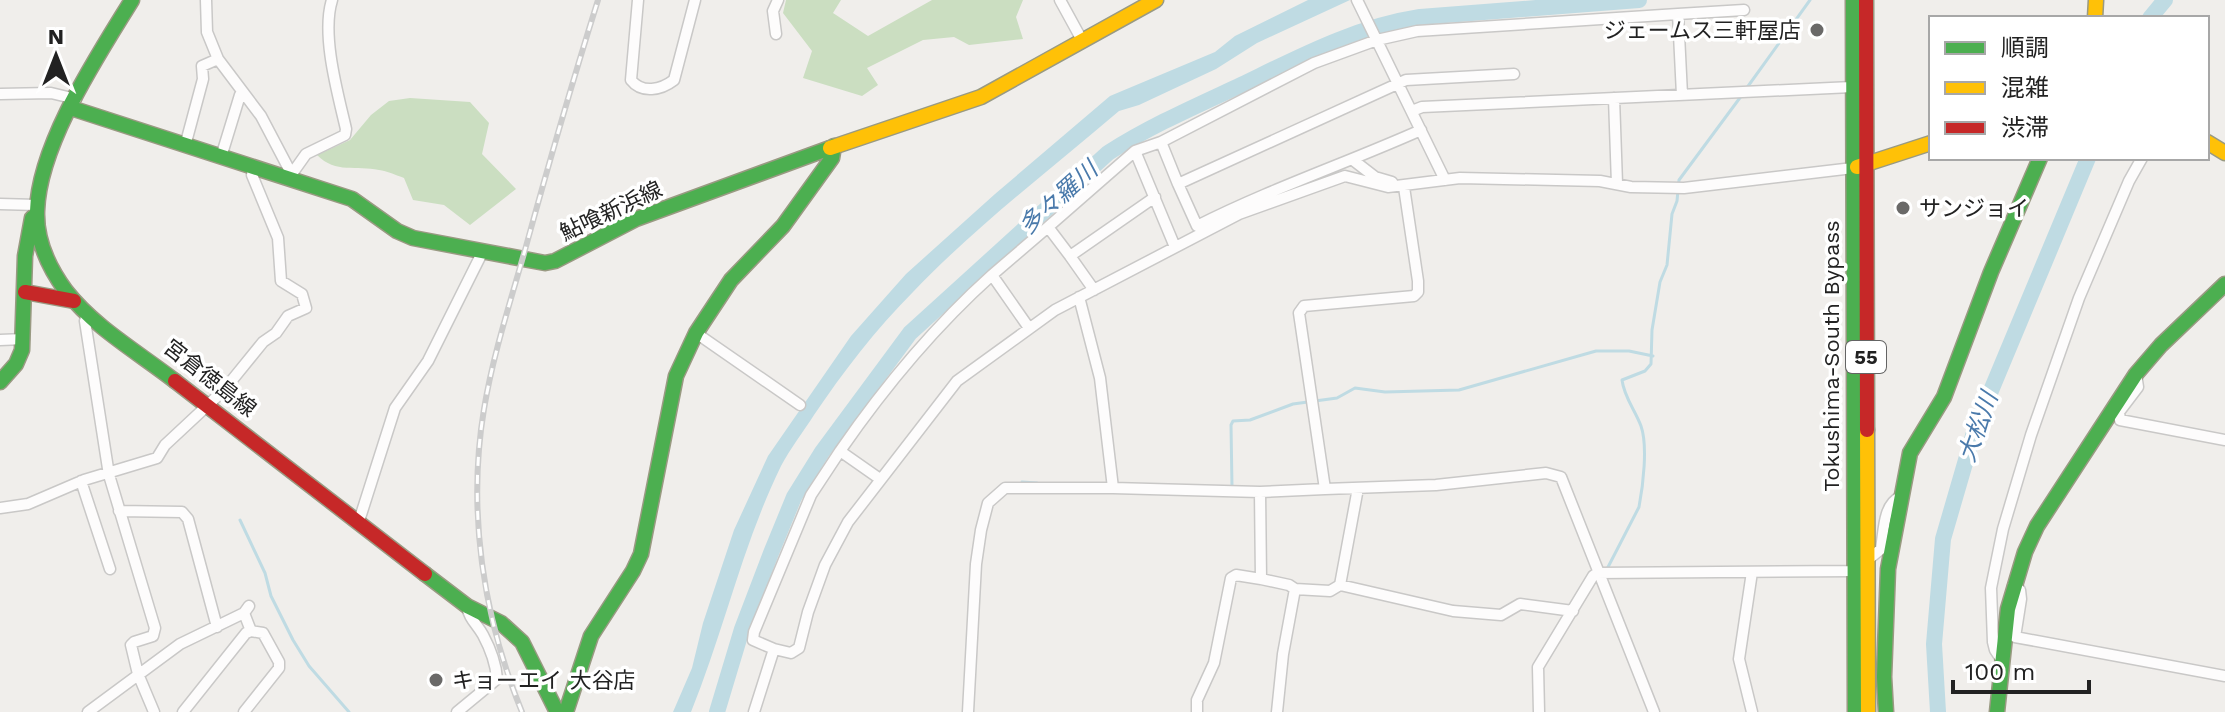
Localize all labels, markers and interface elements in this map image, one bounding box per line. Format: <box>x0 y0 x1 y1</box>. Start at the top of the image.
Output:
north arrow <box>16 16 96 96</box>
legend <box>1929 16 2209 160</box>
place label: ジェームス三軒屋店 <box>1604 18 1801 43</box>
marker: ジェームス三軒屋店 <box>1808 21 1826 39</box>
text: N <box>48 24 64 49</box>
text: 順調 <box>2001 34 2049 62</box>
text: 混雑 <box>2001 74 2049 102</box>
text: 渋滞 <box>2001 114 2049 142</box>
water label: 多々羅川 <box>1013 153 1105 241</box>
street label: 鮎喰新浜線 <box>556 176 666 246</box>
place label: サンジョイ <box>1919 196 2029 221</box>
marker: サンジョイ <box>1894 199 1912 217</box>
street label: Tokushima-South Bypass <box>1819 220 1844 492</box>
street label: 宮倉徳島線 <box>159 334 261 422</box>
road number: 55 <box>1846 341 1886 373</box>
water label: 大松川 <box>1953 386 2004 466</box>
scale bar <box>1953 644 2089 694</box>
text: 100 m <box>1965 658 2035 686</box>
place label: キョーエイ 大谷店 <box>452 668 636 693</box>
marker: キョーエイ 大谷店 <box>427 671 445 689</box>

